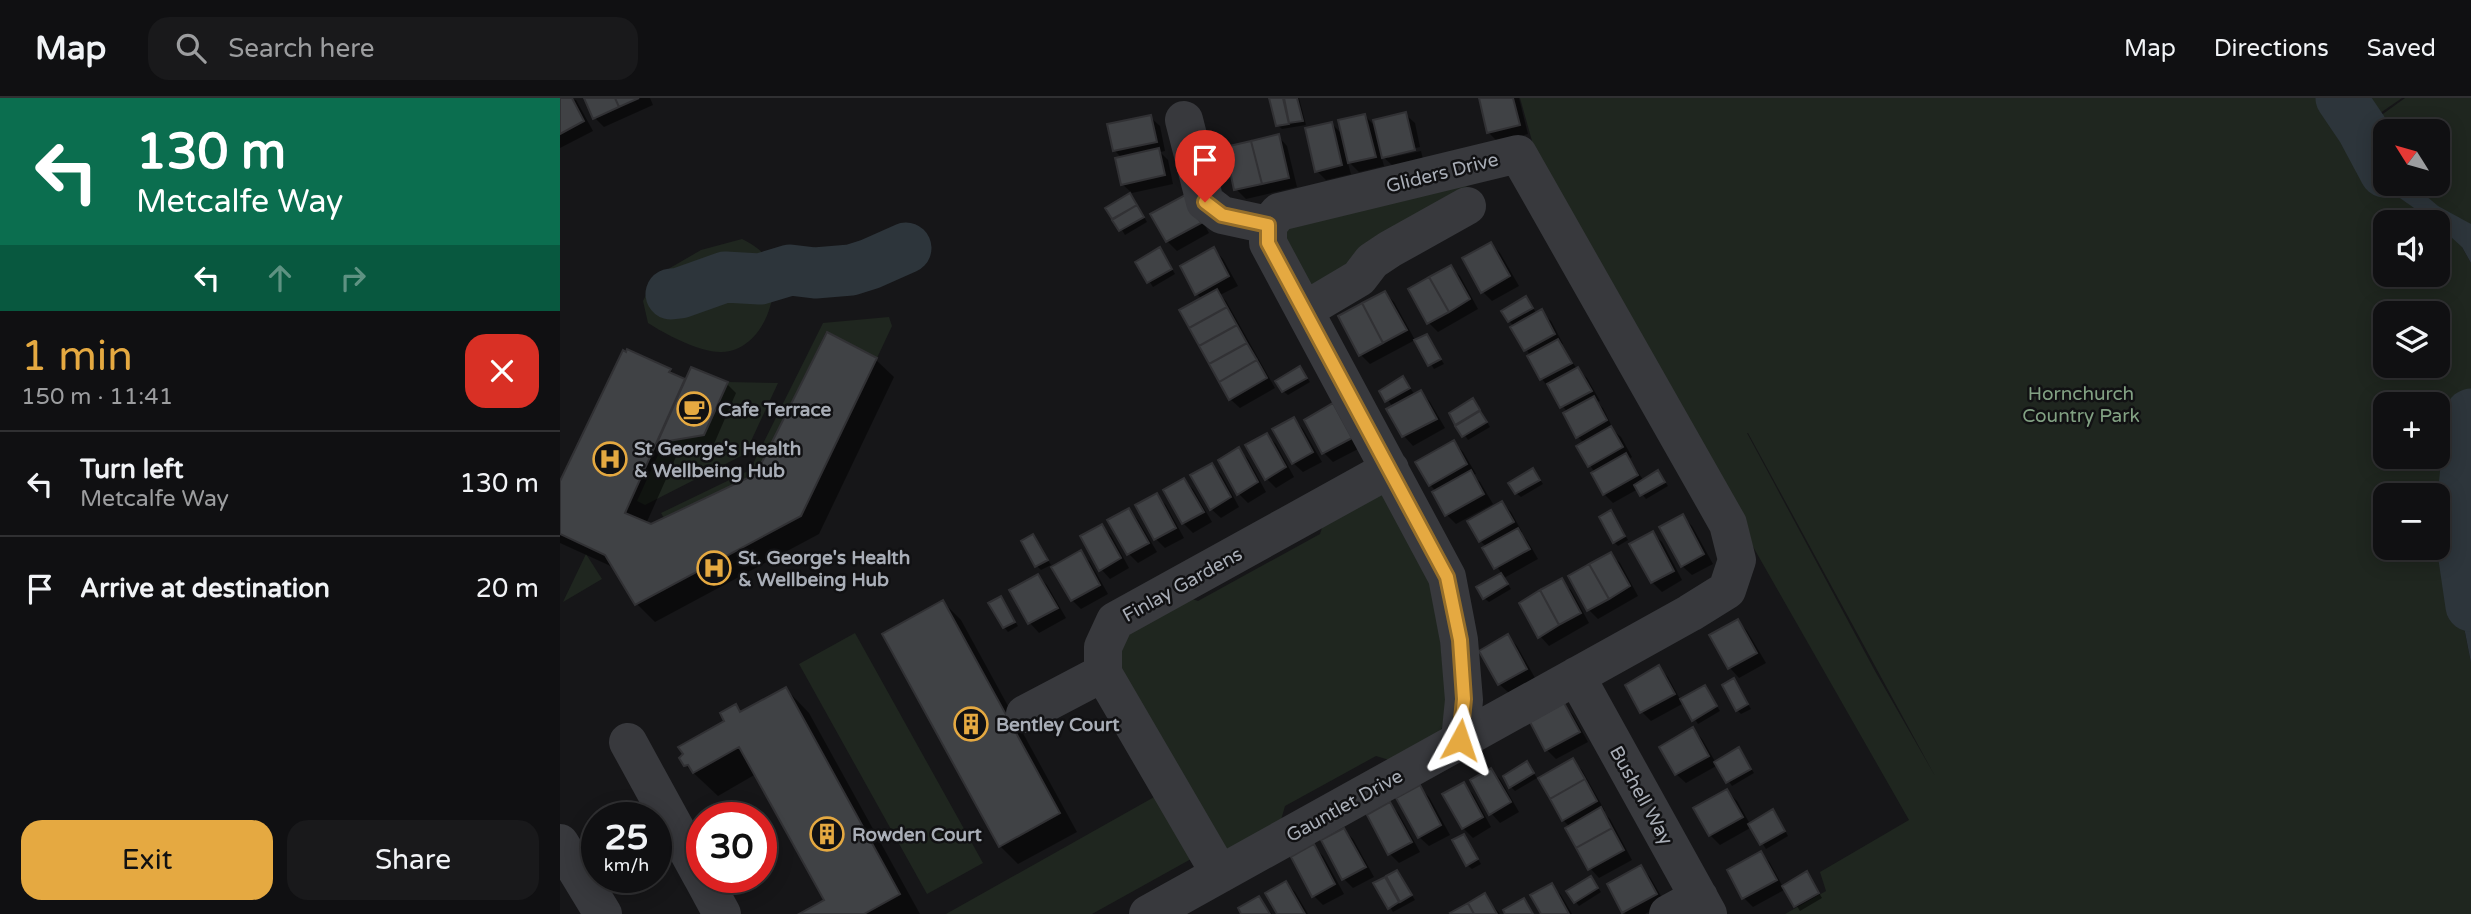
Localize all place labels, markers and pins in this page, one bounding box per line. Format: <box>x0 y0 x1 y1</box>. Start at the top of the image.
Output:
pin <box>1175 130 1235 202</box>
cafe icon: Cafe Terrace <box>675 390 713 428</box>
place label: Cafe Terrace <box>718 399 831 421</box>
place label: St George's Health & Wellbeing Hub <box>634 438 801 483</box>
hospital icon: St George's Health & Wellbeing Hub <box>591 440 629 478</box>
place label: St. George's Health & Wellbeing Hub <box>738 547 910 592</box>
hospital icon: St. George's Health & Wellbeing Hub <box>695 549 733 587</box>
building icon: Bentley Court <box>952 705 990 743</box>
place label: Bentley Court <box>996 714 1120 737</box>
building icon: Rowden Court <box>808 815 846 853</box>
place label: Rowden Court <box>852 824 982 846</box>

